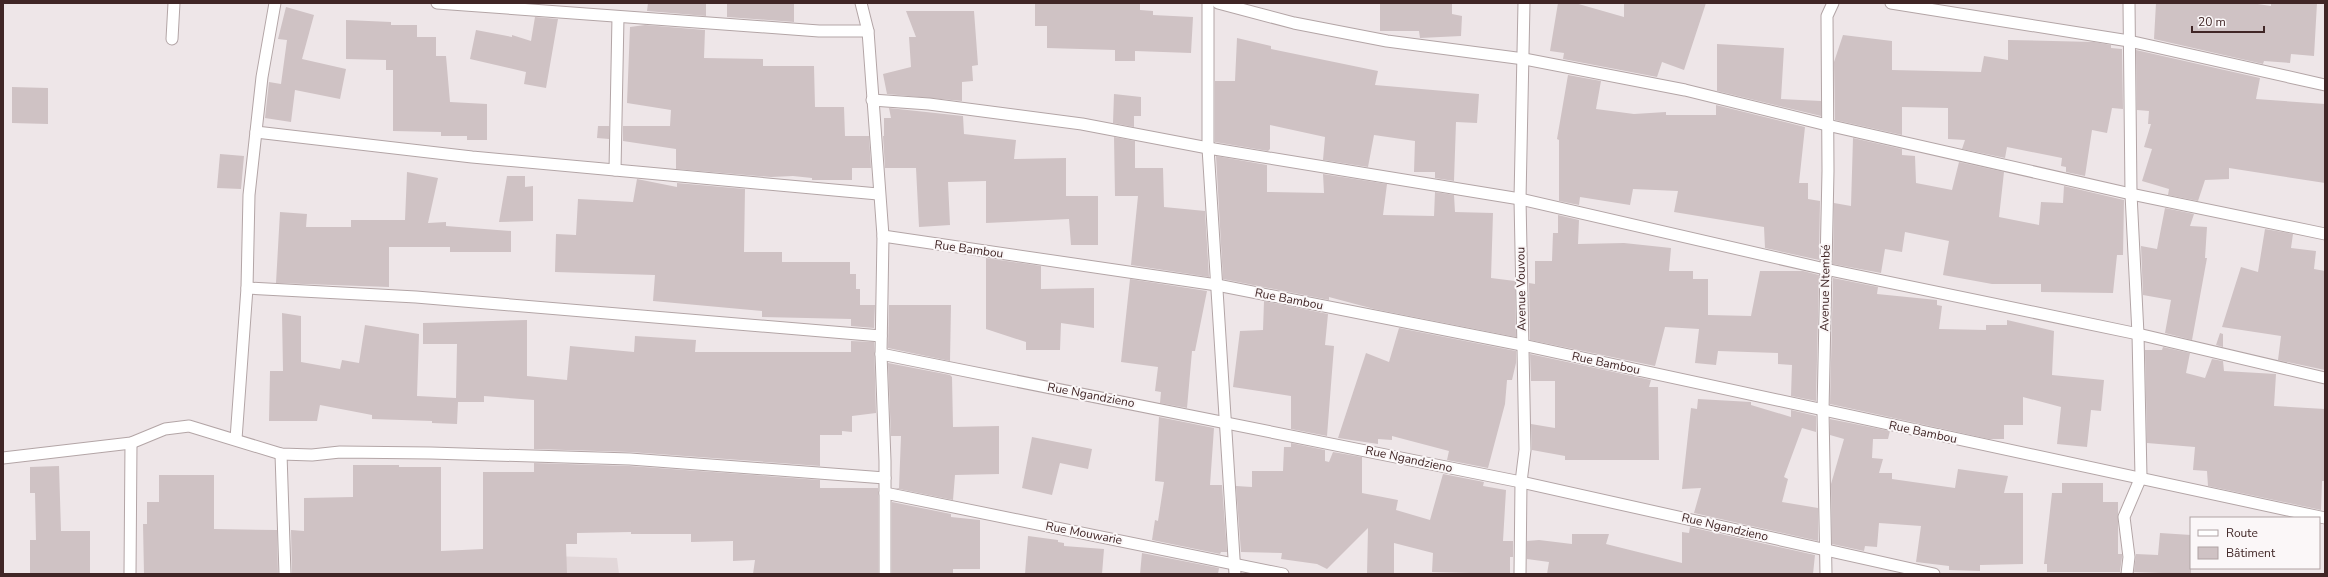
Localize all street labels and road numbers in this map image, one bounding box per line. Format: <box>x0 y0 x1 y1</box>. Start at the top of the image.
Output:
street label: Rue Bambou <box>934 236 1004 262</box>
street label: Avenue Ntembé <box>1816 244 1834 332</box>
street label: Avenue Vouvou <box>1512 247 1530 331</box>
street label: Rue Bambou <box>1253 285 1325 313</box>
street label: Rue Bambou <box>1570 348 1642 378</box>
street label: Rue Ngandzieno <box>1046 379 1136 411</box>
street label: Rue Bambou <box>1887 417 1959 447</box>
street label: Rue Ngandzieno <box>1364 442 1454 476</box>
street label: Rue Ngandzieno <box>1680 509 1770 545</box>
street label: Rue Mouwarie <box>1044 518 1124 548</box>

